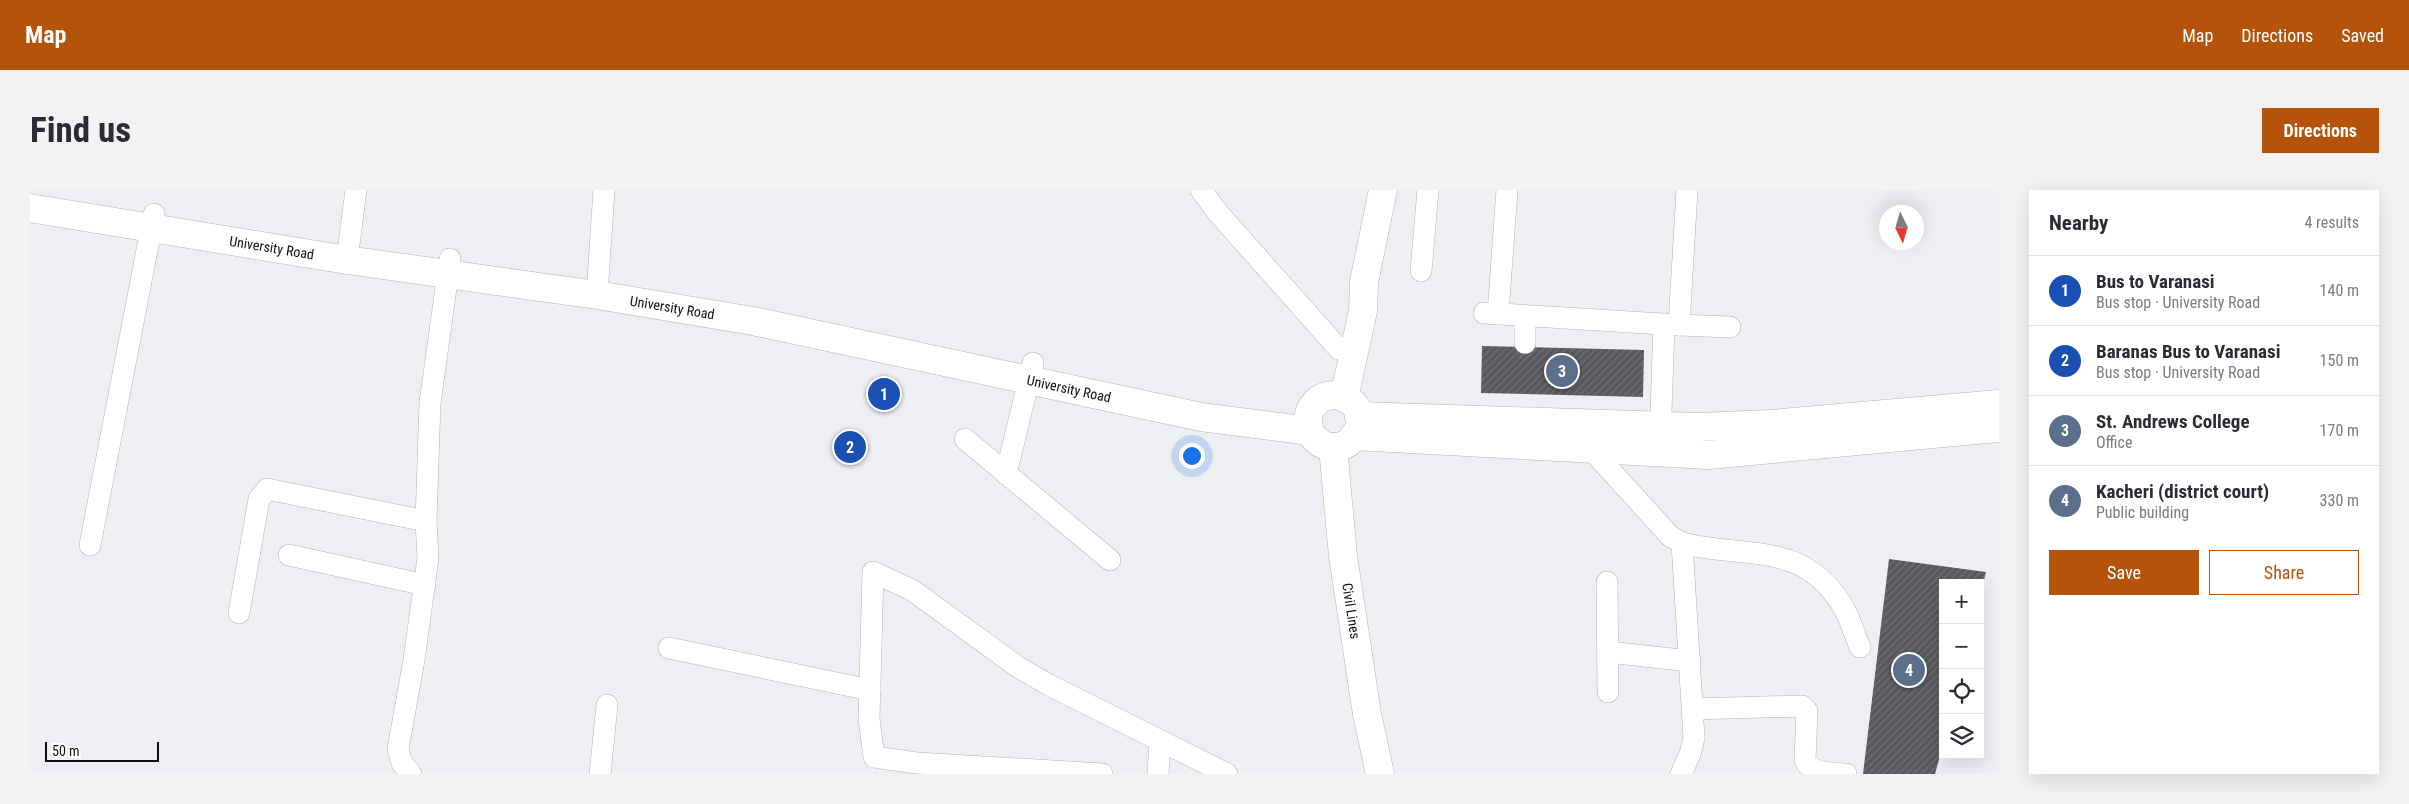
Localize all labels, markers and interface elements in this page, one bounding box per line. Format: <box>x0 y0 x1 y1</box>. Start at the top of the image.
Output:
text: Map <box>25 21 66 49</box>
text: Map <box>2182 25 2213 46</box>
text: Directions <box>2241 25 2313 46</box>
text: Saved <box>2341 25 2384 46</box>
button: Directions <box>2262 108 2379 153</box>
text: Find us <box>30 110 131 151</box>
north arrow <box>1879 205 1924 250</box>
text: Nearby <box>2049 211 2108 235</box>
text: 4 results <box>2304 213 2359 232</box>
street label: University Road <box>228 233 315 262</box>
text: Bus to Varanasi <box>2096 270 2215 293</box>
text: 1 <box>2061 281 2069 300</box>
text: 140 m <box>2320 281 2359 300</box>
street label: University Road <box>629 293 716 322</box>
text: Bus stop · University Road <box>2096 293 2260 312</box>
text: Baranas Bus to Varanasi <box>2096 340 2280 363</box>
text: 2 <box>2061 351 2069 370</box>
text: 150 m <box>2320 351 2359 370</box>
pin: 3 <box>1546 352 1578 390</box>
text: Bus stop · University Road <box>2096 363 2260 382</box>
street label: University Road <box>1025 372 1113 406</box>
pin: 1 <box>868 375 900 413</box>
text: St. Andrews College <box>2096 410 2250 433</box>
text: 3 <box>2061 421 2069 440</box>
text: 170 m <box>2320 421 2359 440</box>
pin: 2 <box>834 428 866 466</box>
text: Office <box>2096 433 2132 452</box>
your location <box>1179 443 1205 469</box>
text: Kacheri (district court) <box>2096 480 2269 503</box>
text: 4 <box>2061 491 2069 510</box>
text: 330 m <box>2320 491 2359 510</box>
text: Public building <box>2096 503 2189 522</box>
button: Save <box>2049 550 2199 595</box>
button: Share <box>2209 550 2359 595</box>
map controls <box>1939 579 1984 759</box>
button: + <box>1939 579 1984 624</box>
street label: Civil Lines <box>1339 582 1363 640</box>
button: − <box>1939 624 1984 669</box>
pin: 4 <box>1893 651 1925 689</box>
button: locate <box>1939 669 1984 714</box>
button: layers <box>1939 714 1984 759</box>
scale bar <box>45 739 159 762</box>
text: 50 m <box>52 743 80 759</box>

